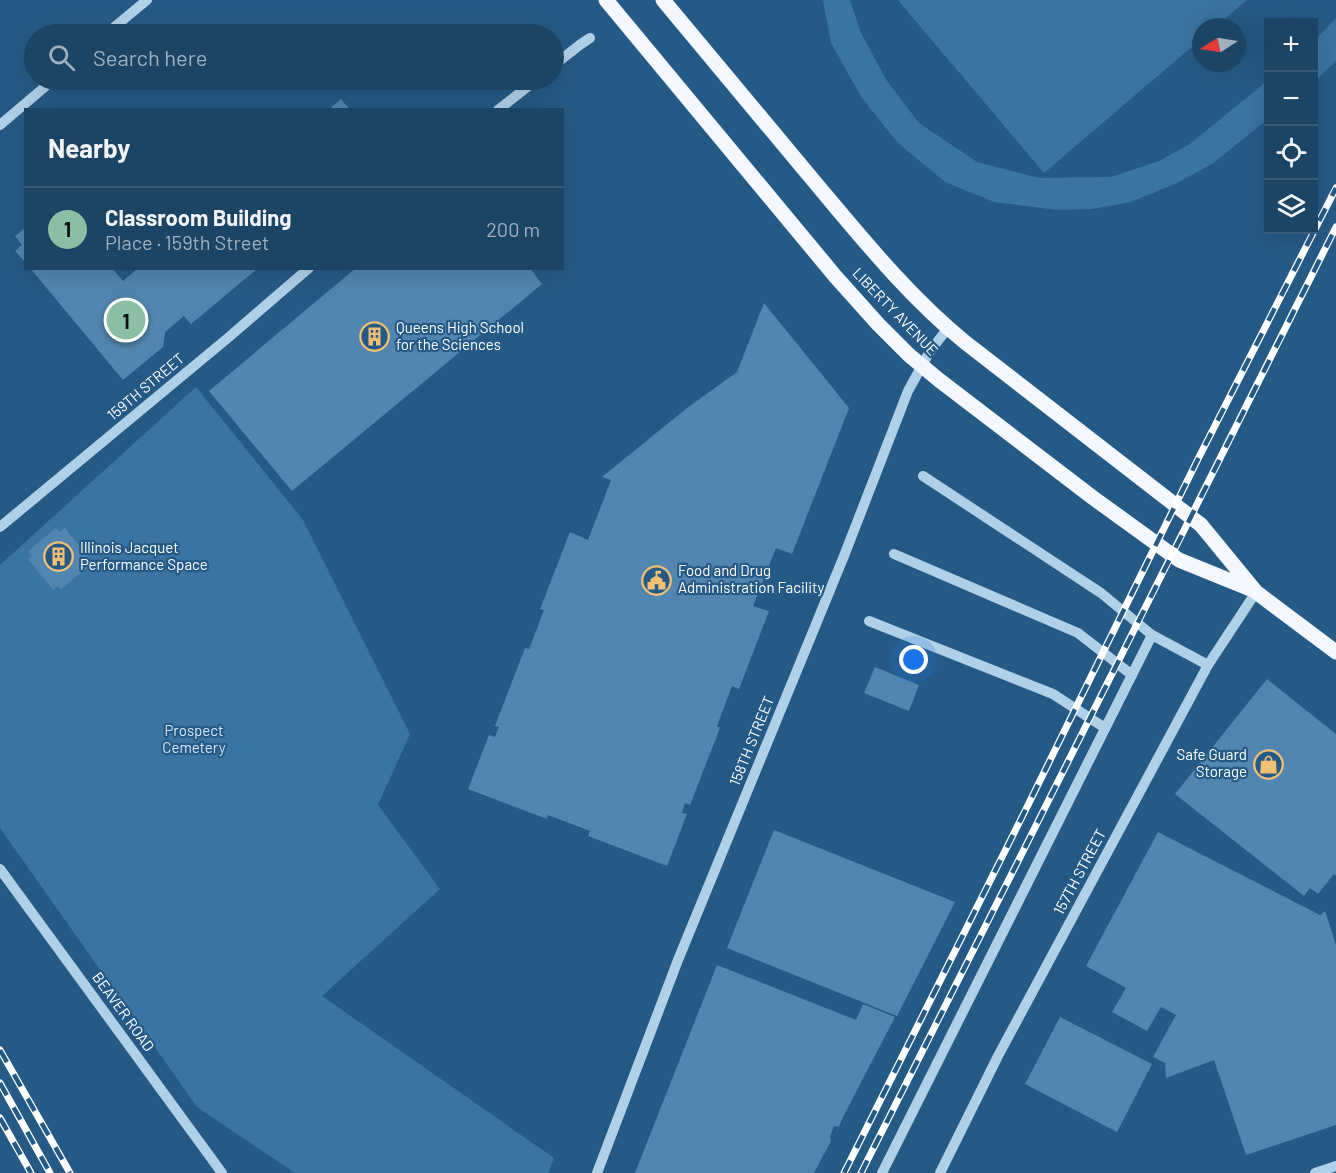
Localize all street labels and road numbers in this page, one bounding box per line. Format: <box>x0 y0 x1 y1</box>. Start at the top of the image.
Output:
street label: LIBERTY AVENUE <box>849 264 942 359</box>
street label: 159TH STREET <box>103 349 188 424</box>
street label: 158TH STREET <box>725 693 777 788</box>
street label: 157TH STREET <box>1049 826 1109 917</box>
street label: BEAVER ROAD <box>89 968 159 1055</box>

